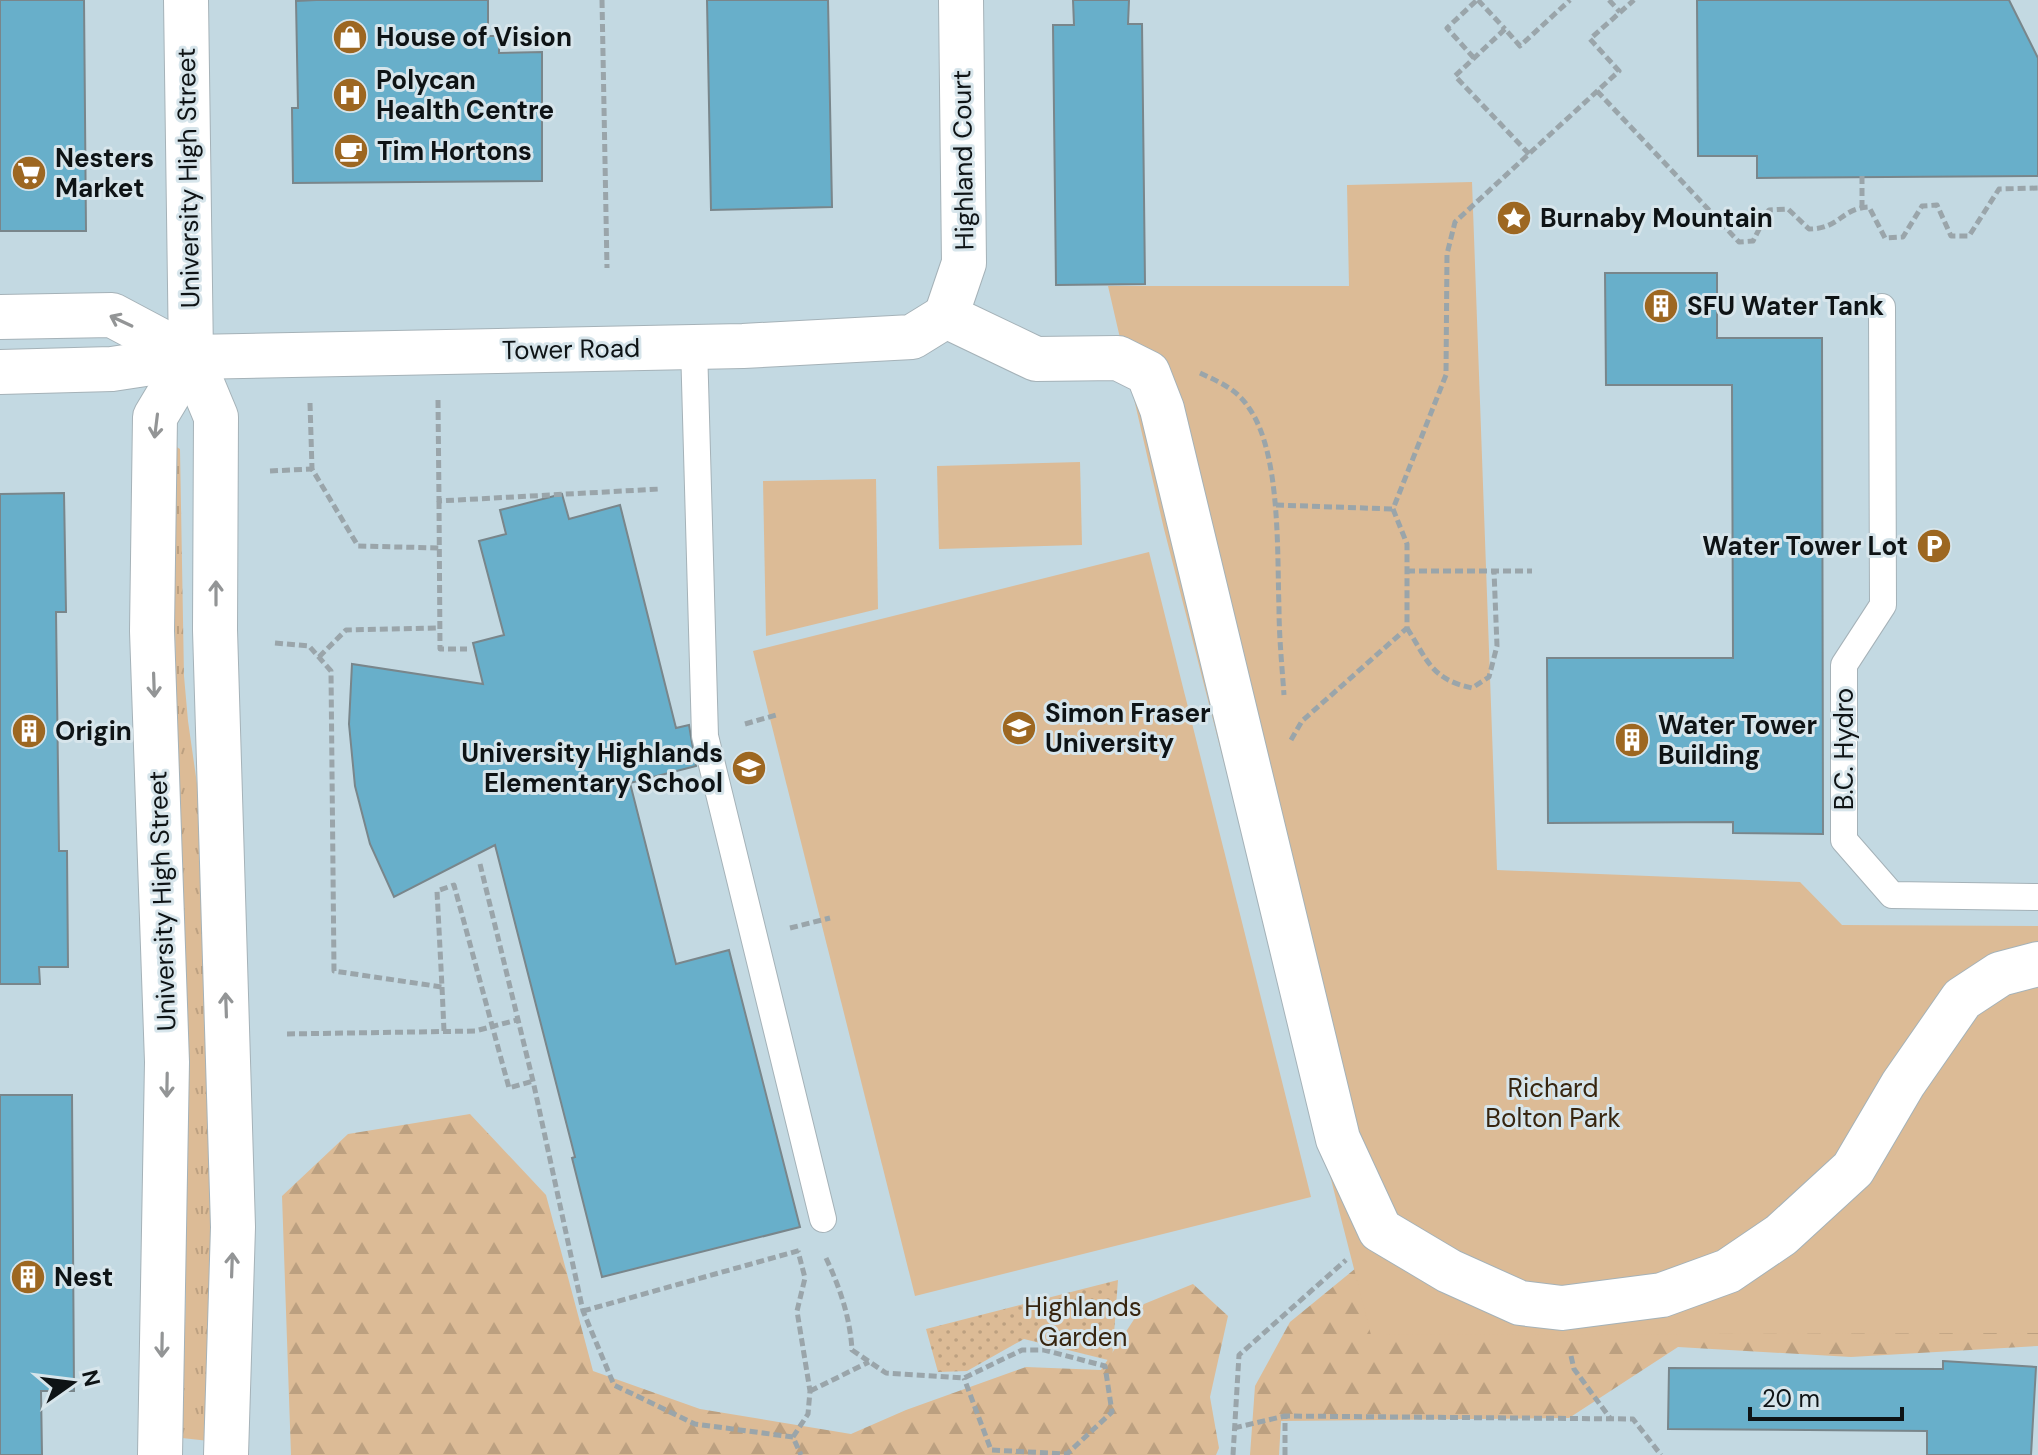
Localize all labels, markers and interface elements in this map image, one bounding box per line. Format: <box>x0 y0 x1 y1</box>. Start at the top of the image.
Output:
shop icon: House of Vision <box>331 18 369 56</box>
place label: House of Vision <box>376 20 572 54</box>
street label: University High Street <box>169 47 207 309</box>
place label: Polycan Health Centre <box>376 63 554 127</box>
street label: Highland Court <box>944 70 982 250</box>
hospital icon: Polycan Health Centre <box>331 76 369 114</box>
cafe icon: Tim Hortons <box>332 132 370 170</box>
place label: Tim Hortons <box>377 134 532 168</box>
place label: Nesters Market <box>55 141 154 205</box>
supermarket icon: Nesters Market <box>10 154 48 192</box>
place icon: Burnaby Mountain <box>1495 199 1533 237</box>
place label: Burnaby Mountain <box>1540 201 1773 235</box>
building icon: SFU Water Tank <box>1642 287 1680 325</box>
place label: SFU Water Tank <box>1687 289 1884 323</box>
one-way arrow <box>110 313 134 328</box>
street label: Tower Road <box>502 331 640 367</box>
one-way arrow <box>149 412 164 438</box>
parking icon: Water Tower Lot <box>1915 527 1953 565</box>
place label: Water Tower Lot <box>1702 529 1908 563</box>
one-way arrow <box>208 580 223 607</box>
one-way arrow <box>147 671 162 698</box>
street label: B.C. Hydro <box>1827 688 1861 810</box>
place label: Simon Fraser University <box>1045 696 1211 760</box>
place label: Water Tower Building <box>1658 708 1817 772</box>
school or university icon: Simon Fraser University <box>1000 709 1038 747</box>
building icon: Origin <box>10 712 48 750</box>
place label: Origin <box>55 714 132 748</box>
building icon: Water Tower Building <box>1613 721 1651 759</box>
place label: University Highlands Elementary School <box>461 736 723 800</box>
school or university icon: University Highlands Elementary School <box>730 749 768 787</box>
street label: University High Street <box>140 770 184 1032</box>
one-way arrow <box>219 992 234 1019</box>
one-way arrow <box>159 1071 175 1098</box>
park label: Richard Bolton Park <box>1485 1071 1621 1135</box>
one-way arrow <box>224 1252 239 1279</box>
building icon: Nest <box>9 1258 47 1296</box>
place label: Nest <box>54 1260 113 1294</box>
park label: Highlands Garden <box>1024 1290 1142 1354</box>
one-way arrow <box>154 1331 170 1358</box>
north arrow <box>32 1343 112 1423</box>
text: N <box>75 1367 107 1390</box>
scale bar <box>1750 1371 1902 1421</box>
text: 20 m <box>1762 1383 1820 1414</box>

